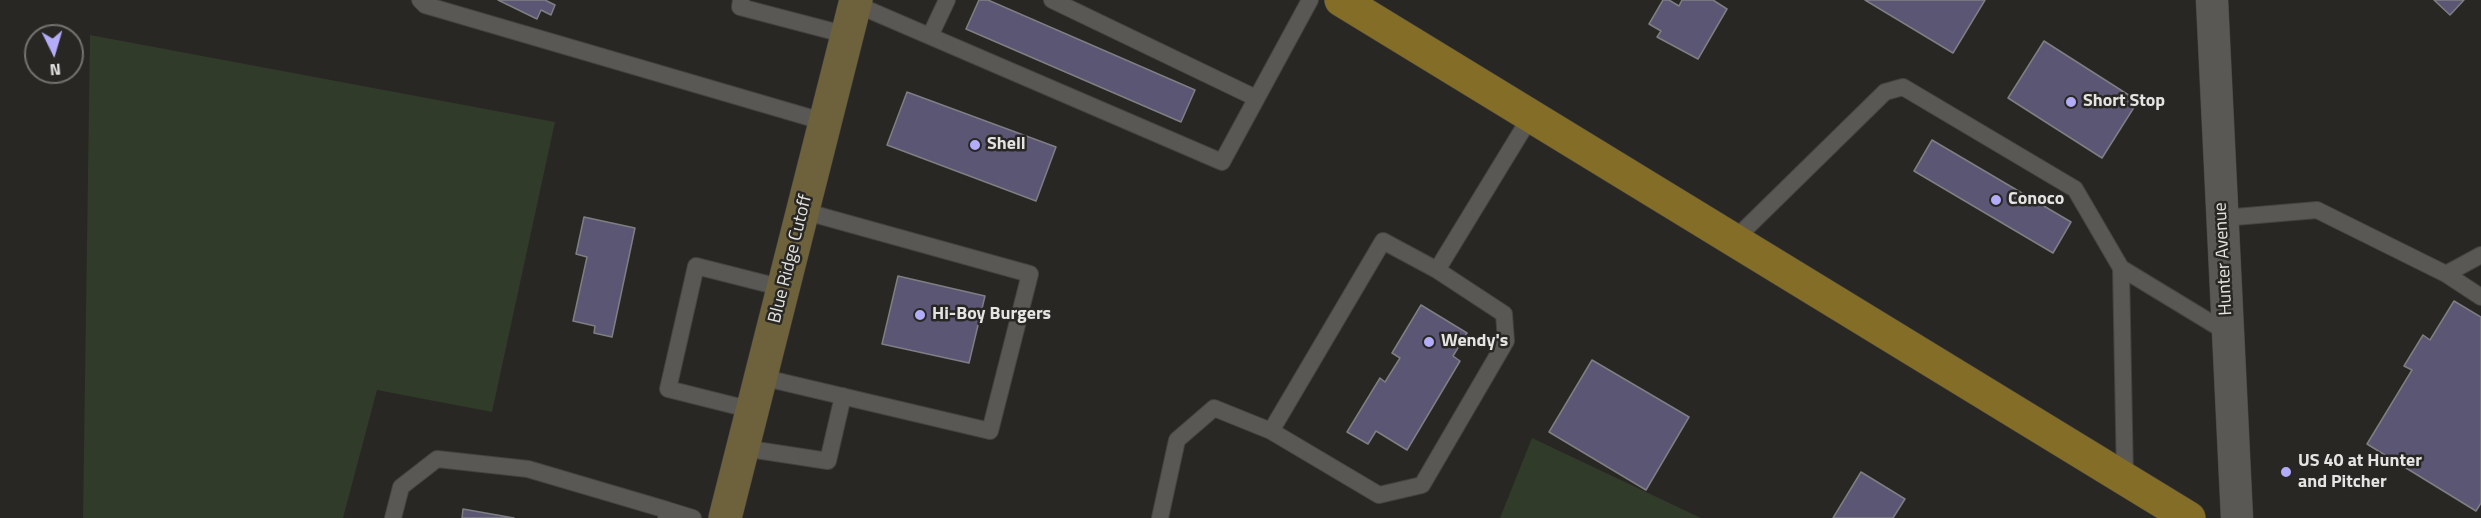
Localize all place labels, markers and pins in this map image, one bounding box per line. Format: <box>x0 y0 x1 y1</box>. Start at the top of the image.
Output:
place label: Short Stop <box>2083 91 2165 113</box>
marker: Short Stop <box>2064 95 2078 109</box>
place label: Shell <box>987 134 1026 156</box>
marker: Shell <box>968 138 982 152</box>
place label: Conoco <box>2008 189 2064 211</box>
marker: Conoco <box>1989 193 2003 207</box>
place label: Hi-Boy Burgers <box>932 304 1051 326</box>
marker: Hi-Boy Burgers <box>913 308 927 322</box>
place label: Wendy's <box>1441 331 1508 353</box>
marker: Wendy's <box>1422 335 1436 349</box>
place label: US 40 at Hunter and Pitcher <box>2298 451 2422 494</box>
marker: US 40 at Hunter and Pitcher <box>2279 465 2293 479</box>

